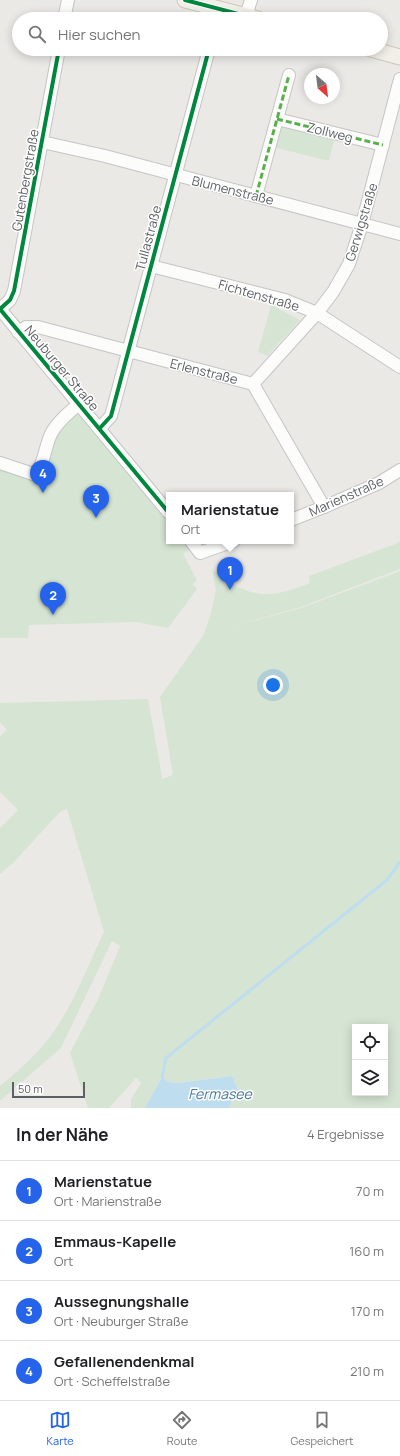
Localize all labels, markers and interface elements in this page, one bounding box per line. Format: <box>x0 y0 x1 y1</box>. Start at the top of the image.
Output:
search box <box>12 12 388 56</box>
icon: search <box>26 23 48 45</box>
text: Hier suchen <box>58 24 140 45</box>
north arrow <box>304 68 340 104</box>
street label: Zollweg <box>305 118 355 146</box>
street label: Gutenbergstraße <box>7 127 43 232</box>
street label: Blumenstraße <box>190 171 276 209</box>
street label: Gerwigstraße <box>341 180 382 263</box>
street label: Tullastraße <box>131 203 165 273</box>
street label: Fichtenstraße <box>216 275 302 315</box>
street label: Neuburger Straße <box>21 321 104 415</box>
street label: Erlenstraße <box>168 354 240 388</box>
pin: 4 <box>30 460 56 493</box>
street label: Marienstraße <box>306 471 387 521</box>
pin: 3 <box>83 485 109 518</box>
popup <box>166 492 294 544</box>
text: Marienstatue <box>181 499 279 520</box>
text: Ort <box>181 520 200 538</box>
pin: 1 <box>217 557 243 590</box>
pin: 2 <box>40 582 66 615</box>
your location <box>263 675 283 695</box>
map controls <box>352 1024 388 1096</box>
button: locate <box>352 1024 388 1060</box>
button: layers <box>352 1060 388 1096</box>
scale bar <box>12 1080 85 1099</box>
text: 50 m <box>18 1081 43 1096</box>
water label: Fermasee <box>188 1084 253 1103</box>
text: In der Nähe <box>16 1123 109 1146</box>
text: 4 Ergebnisse <box>307 1125 384 1143</box>
text: Marienstatue <box>54 1171 152 1192</box>
text: 1 <box>26 1182 32 1200</box>
text: 70 m <box>356 1182 384 1200</box>
text: Ort · Marienstraße <box>54 1192 162 1210</box>
text: Emmaus-Kapelle <box>54 1231 176 1252</box>
text: 2 <box>25 1242 33 1260</box>
text: 160 m <box>349 1242 384 1260</box>
text: Ort <box>54 1252 73 1270</box>
text: Aussegnungshalle <box>54 1291 189 1312</box>
text: 3 <box>25 1302 33 1320</box>
text: 170 m <box>351 1302 384 1320</box>
text: Ort · Neuburger Straße <box>54 1312 188 1330</box>
text: Gefallenendenkmal <box>54 1351 194 1372</box>
text: 4 <box>25 1362 33 1380</box>
text: 210 m <box>350 1362 384 1380</box>
text: Ort · Scheffelstraße <box>54 1372 170 1390</box>
tab: Karte <box>47 1409 74 1448</box>
tab: Route <box>167 1409 197 1448</box>
tab: Gespeichert <box>291 1409 353 1448</box>

